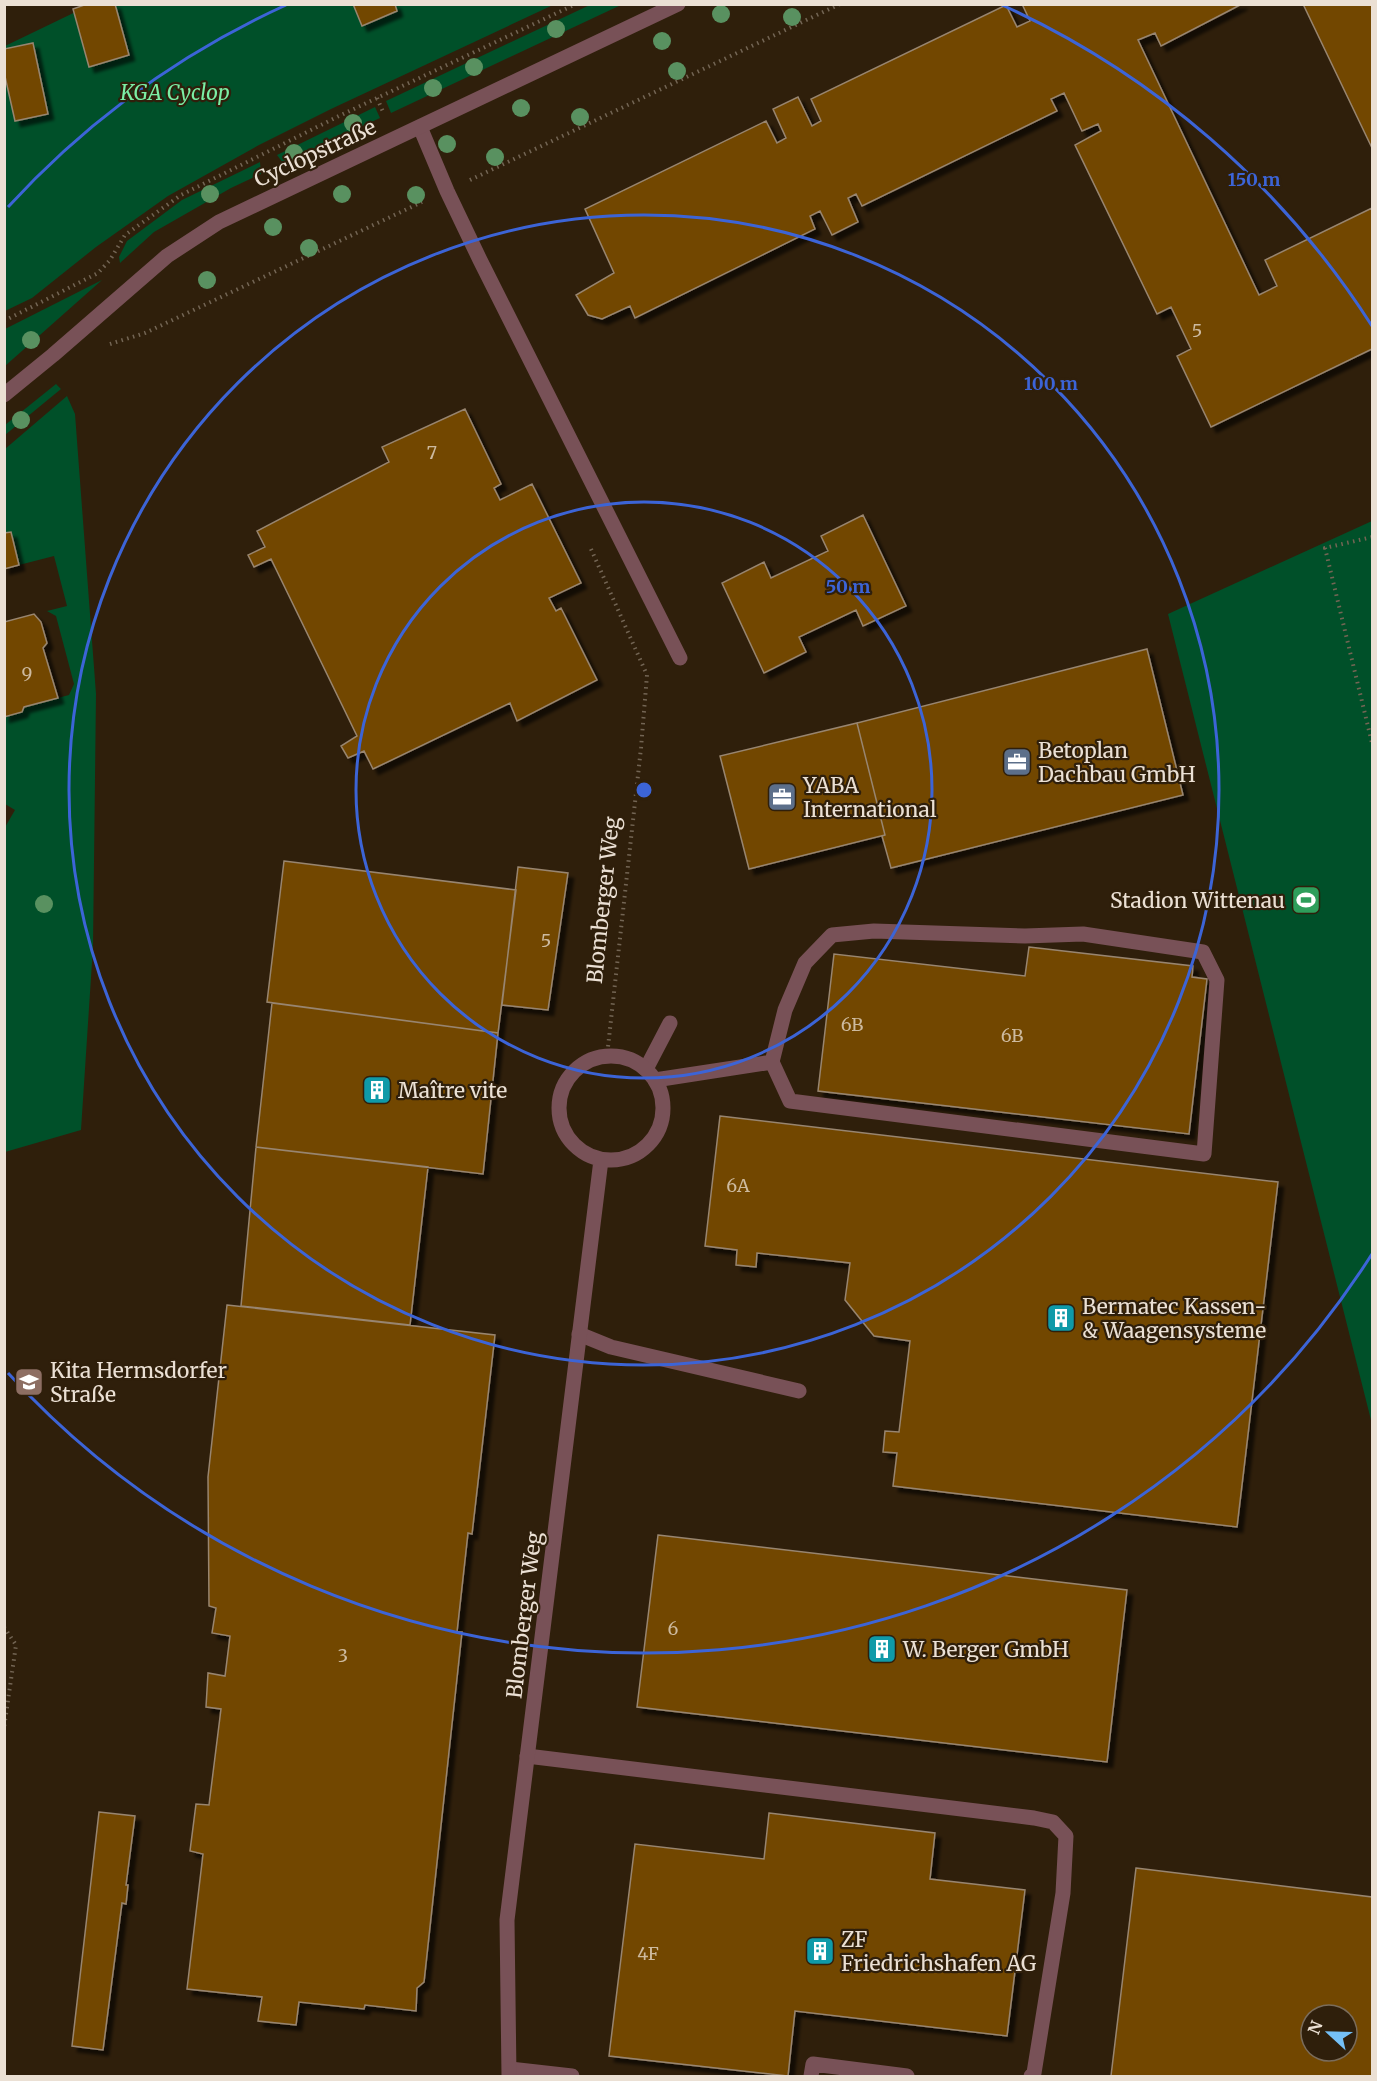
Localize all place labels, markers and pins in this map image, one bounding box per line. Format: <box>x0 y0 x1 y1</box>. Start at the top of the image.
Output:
place label: Betoplan Dachbau GmbH <box>1038 737 1196 788</box>
office icon: Betoplan Dachbau GmbH <box>1001 746 1033 778</box>
place label: YABA International <box>802 772 937 823</box>
centre of rings <box>634 780 654 800</box>
office icon: YABA International <box>766 781 798 813</box>
sports icon: Stadion Wittenau <box>1290 884 1322 916</box>
place label: Stadion Wittenau <box>1110 887 1285 914</box>
building icon: Maître vite <box>361 1074 393 1106</box>
place label: Maître vite <box>398 1077 507 1104</box>
place label: Bermatec Kassen- & Waagensysteme <box>1082 1293 1266 1344</box>
building icon: Bermatec Kassen- & Waagensysteme <box>1045 1302 1077 1334</box>
place label: Kita Hermsdorfer Straße <box>50 1357 227 1408</box>
school or university icon: Kita Hermsdorfer Straße <box>13 1366 45 1398</box>
building icon: W. Berger GmbH <box>866 1633 898 1665</box>
place label: W. Berger GmbH <box>902 1636 1069 1663</box>
place label: ZF Friedrichshafen AG <box>841 1926 1036 1977</box>
building icon: ZF Friedrichshafen AG <box>804 1935 836 1967</box>

